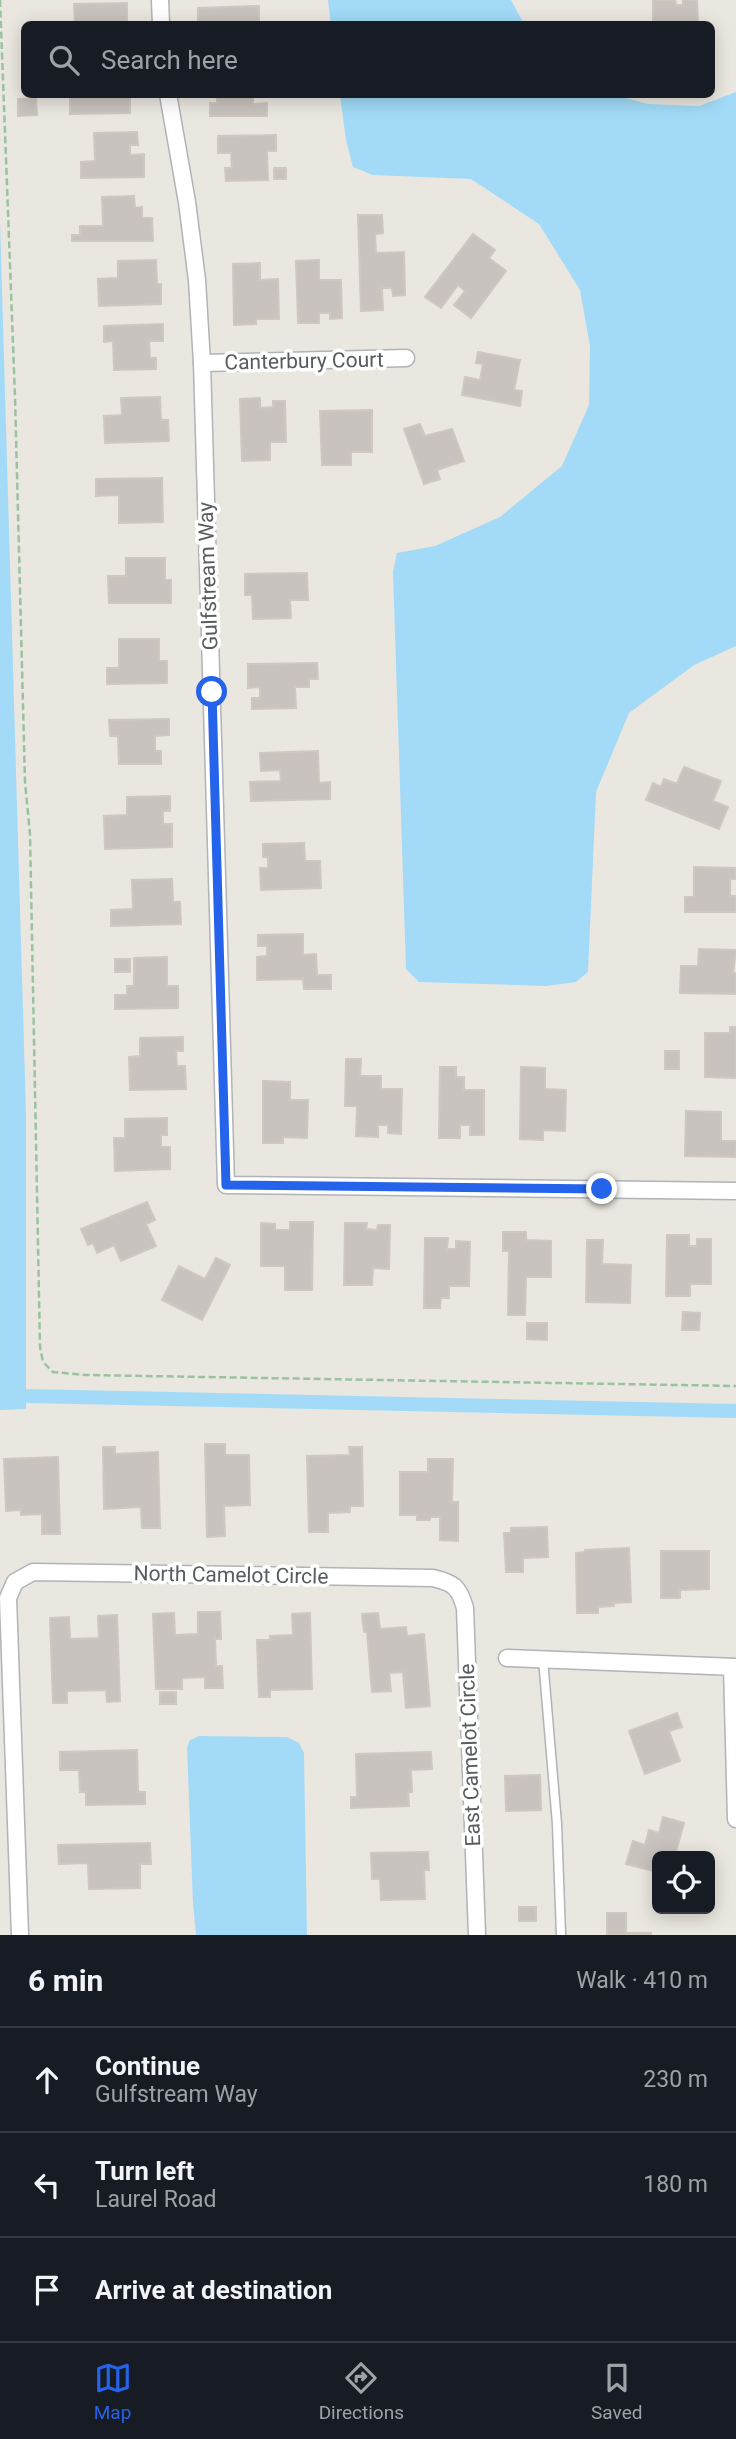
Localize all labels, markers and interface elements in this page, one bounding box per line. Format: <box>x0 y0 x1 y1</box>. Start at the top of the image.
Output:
search box <box>21 21 715 98</box>
icon: search <box>45 41 83 79</box>
text: Search here <box>101 45 238 75</box>
street label: Canterbury Court <box>224 348 384 374</box>
street label: Gulfstream Way <box>193 501 223 651</box>
route start <box>196 676 227 707</box>
route end <box>586 1173 617 1204</box>
street label: North Camelot Circle <box>133 1561 329 1589</box>
street label: East Camelot Circle <box>455 1663 485 1847</box>
map controls <box>652 1851 715 1914</box>
button: locate <box>652 1851 715 1914</box>
text: 6 min <box>28 1963 103 1998</box>
text: Walk · 410 m <box>576 1967 708 1994</box>
text: Continue <box>95 2051 200 2081</box>
icon: ahead <box>28 2061 66 2099</box>
text: 230 m <box>643 2066 708 2093</box>
text: Gulfstream Way <box>95 2081 258 2108</box>
text: Turn left <box>95 2156 194 2186</box>
icon: left <box>28 2166 66 2204</box>
text: 180 m <box>643 2171 708 2198</box>
text: Laurel Road <box>95 2186 216 2213</box>
icon: arrive <box>28 2271 66 2309</box>
text: Arrive at destination <box>95 2275 332 2305</box>
tab: Map <box>94 2359 132 2424</box>
tab: Directions <box>319 2359 404 2424</box>
tab: Saved <box>591 2359 642 2424</box>

